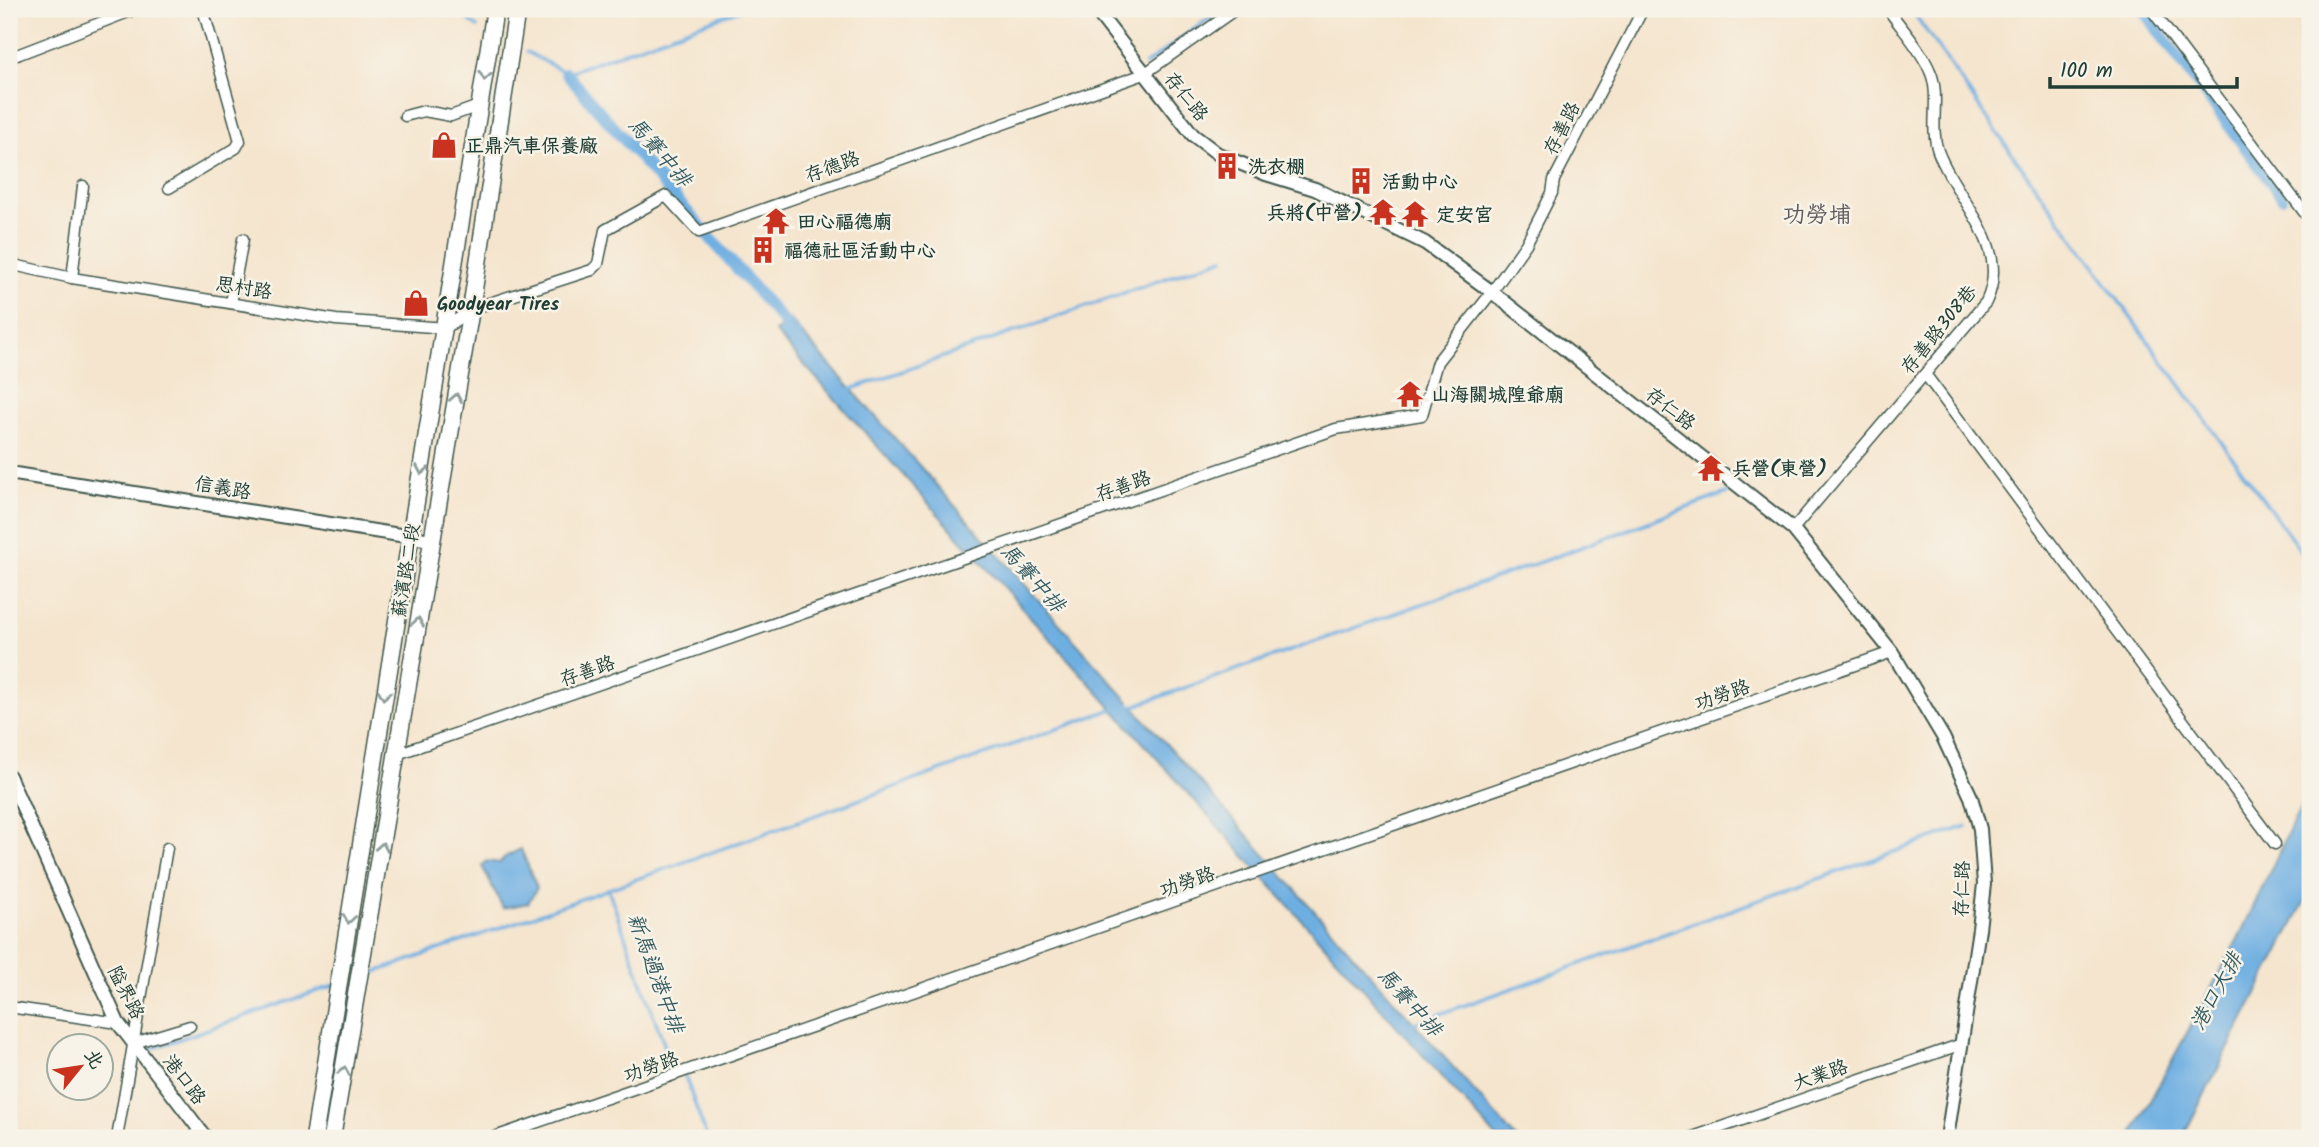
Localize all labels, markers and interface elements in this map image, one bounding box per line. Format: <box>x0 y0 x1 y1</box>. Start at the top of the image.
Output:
scale bar <box>2050 46 2237 90</box>
text: 100 m <box>2060 55 2113 88</box>
street label: 存仁路 <box>1156 66 1215 129</box>
one-way arrow <box>478 70 493 82</box>
street label: 存善路 <box>1536 97 1589 161</box>
water label: 馬賽中排 <box>619 110 700 197</box>
shop icon: 正鼎汽車保養廠 <box>429 130 459 160</box>
place label: 正鼎汽車保養廠 <box>465 132 598 162</box>
street label: 存德路 <box>801 144 865 192</box>
building icon: 洗衣棚 <box>1212 151 1242 181</box>
place label: 洗衣棚 <box>1248 153 1305 183</box>
building icon: 活動中心 <box>1346 166 1376 196</box>
place label: 活動中心 <box>1382 168 1458 198</box>
temple icon: 兵將(中營) <box>1368 197 1398 227</box>
district label: 功勞埔 <box>1783 198 1852 234</box>
place label: 兵將(中營) <box>1267 199 1362 229</box>
temple icon: 定安宮 <box>1400 199 1430 229</box>
place label: 定安宮 <box>1436 201 1493 231</box>
temple icon: 田心福德廟 <box>761 206 791 236</box>
place label: 田心福德廟 <box>797 208 892 238</box>
building icon: 福德社區活動中心 <box>748 235 778 265</box>
place label: 福德社區活動中心 <box>784 237 936 267</box>
street label: 思村路 <box>213 270 274 308</box>
street label: 存善路308巷 <box>1894 279 1985 382</box>
shop icon: Goodyear Tires <box>401 288 431 318</box>
place label: Goodyear Tires <box>437 290 559 320</box>
temple icon: 山海關城隍爺廟 <box>1395 379 1425 409</box>
street label: 存仁路 <box>1638 380 1701 439</box>
place label: 山海關城隍爺廟 <box>1431 381 1564 411</box>
one-way arrow <box>448 392 463 404</box>
temple icon: 兵營(東營) <box>1696 453 1726 483</box>
place label: 兵營(東營) <box>1732 455 1827 485</box>
street label: 存善路 <box>1092 463 1155 510</box>
one-way arrow <box>415 464 430 476</box>
street label: 信義路 <box>192 469 253 509</box>
street label: 蘇濱路二段 <box>385 521 429 620</box>
water label: 馬賽中排 <box>992 537 1074 623</box>
one-way arrow <box>410 616 425 628</box>
street label: 存善路 <box>556 648 619 695</box>
street label: 功勞路 <box>1691 672 1754 719</box>
one-way arrow <box>377 689 392 700</box>
one-way arrow <box>374 841 389 853</box>
street label: 功勞路 <box>1156 859 1219 906</box>
street label: 存仁路 <box>1947 860 1979 918</box>
water label: 新馬過港中排 <box>618 909 692 1040</box>
one-way arrow <box>341 913 356 925</box>
water label: 港口大排 <box>2183 945 2253 1036</box>
street label: 隘界路 <box>99 961 152 1025</box>
water label: 馬賽中排 <box>1369 961 1451 1047</box>
north arrow <box>46 1032 116 1102</box>
text: 北 <box>75 1044 111 1075</box>
street label: 功勞路 <box>620 1044 683 1091</box>
street label: 港口路 <box>154 1048 213 1112</box>
street label: 大業路 <box>1789 1052 1852 1099</box>
one-way arrow <box>336 1065 351 1077</box>

